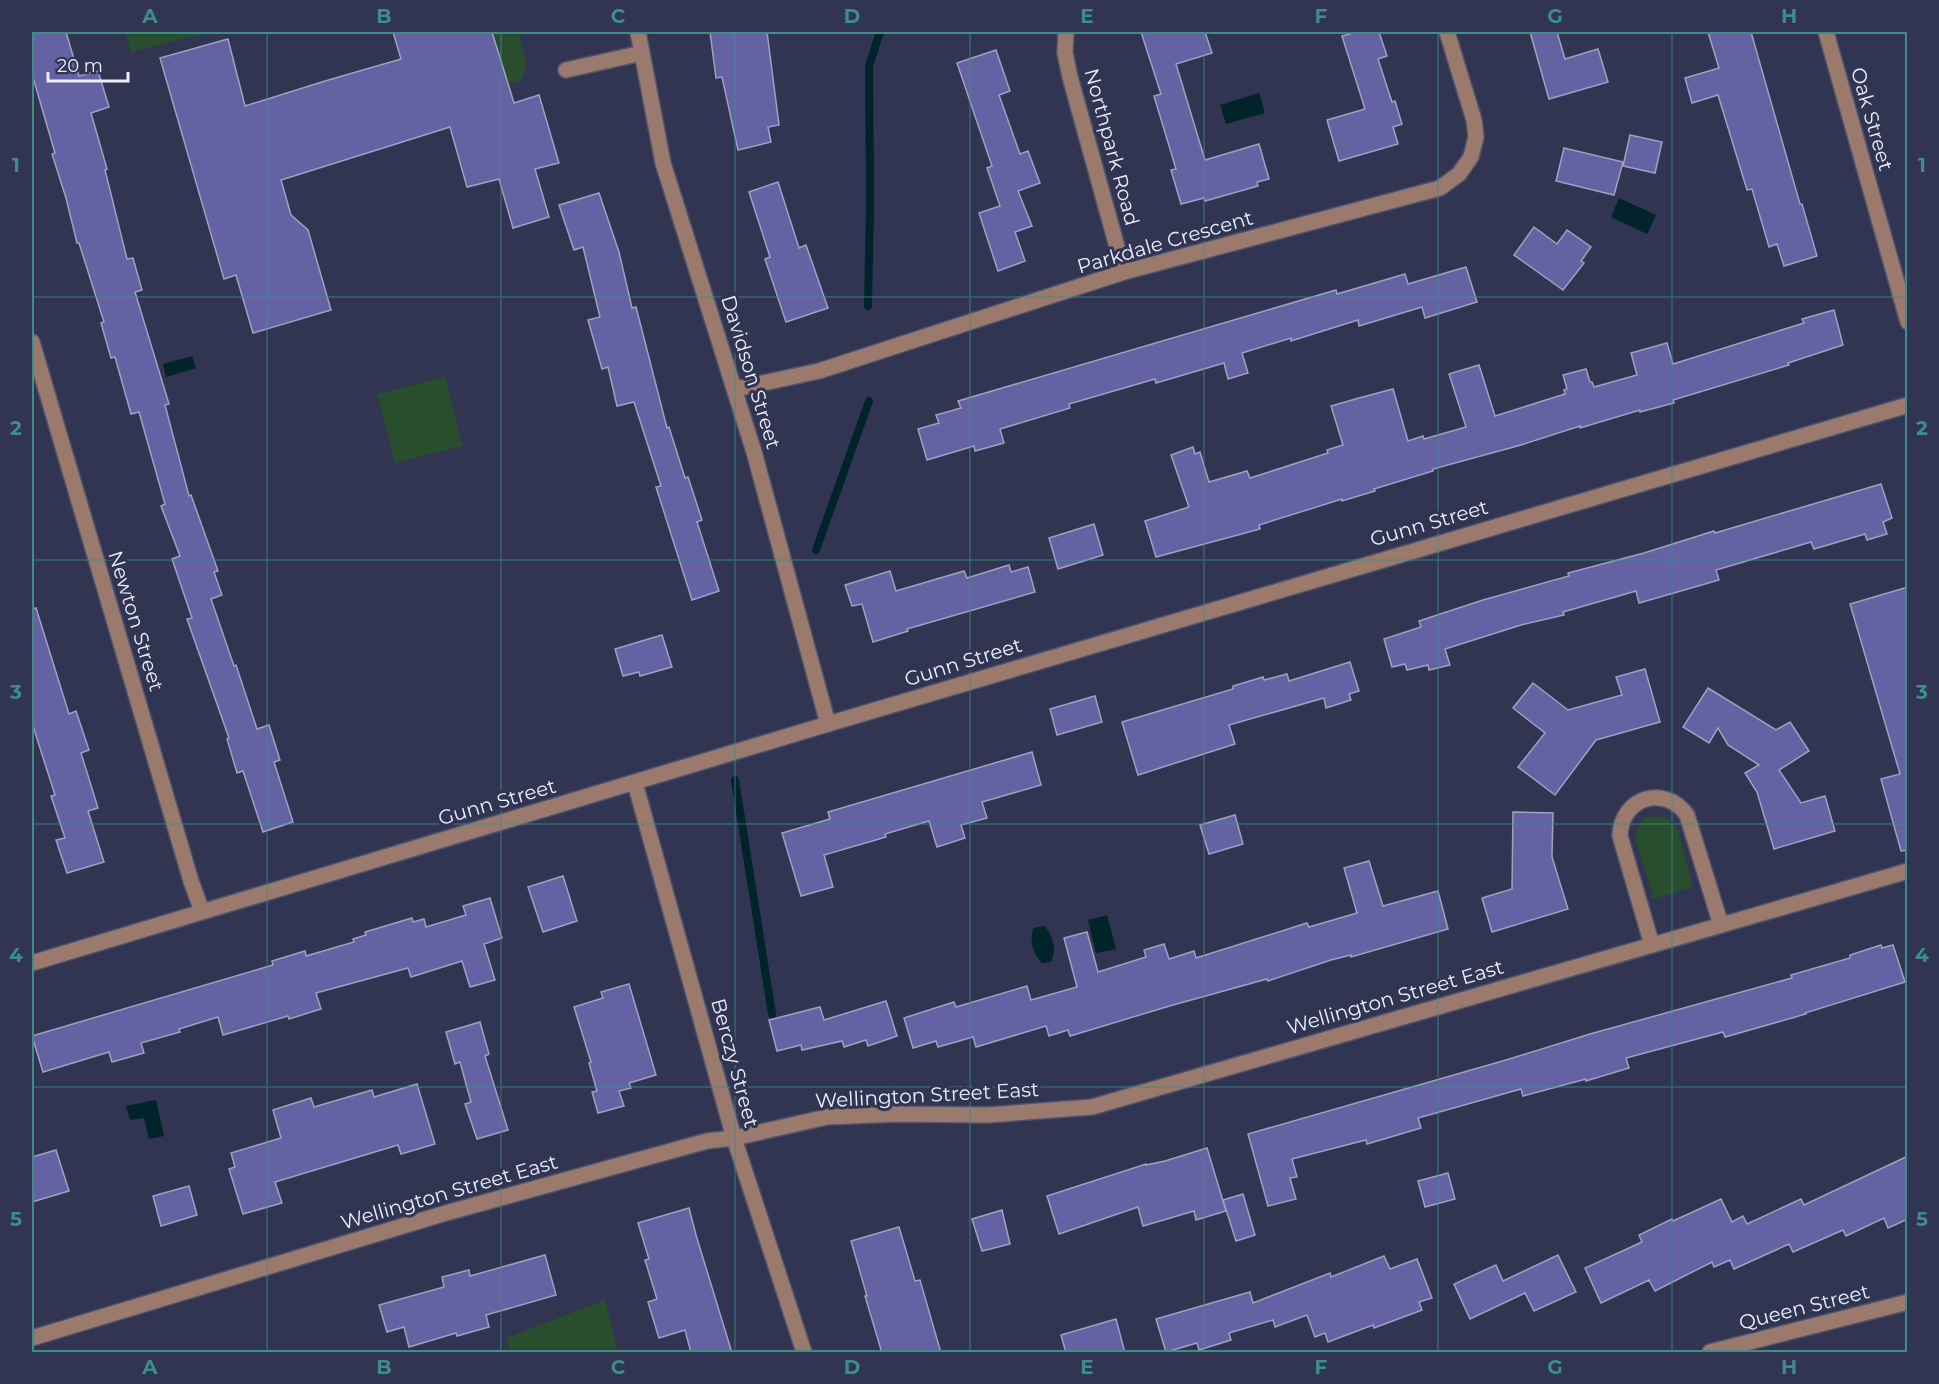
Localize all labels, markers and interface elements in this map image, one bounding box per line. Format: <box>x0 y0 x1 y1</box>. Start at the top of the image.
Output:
text: A <box>141 4 158 28</box>
text: B <box>376 4 392 28</box>
text: C <box>611 4 626 28</box>
text: D <box>844 4 860 28</box>
text: E <box>1080 4 1094 28</box>
text: F <box>1315 4 1328 28</box>
text: G <box>1547 4 1563 28</box>
text: H <box>1781 4 1797 28</box>
scale bar <box>48 45 128 83</box>
text: 20 m <box>57 55 103 77</box>
street label: Oak Street <box>1846 65 1898 173</box>
street label: Northpark Road <box>1080 66 1144 228</box>
text: 1 <box>12 153 20 177</box>
text: 1 <box>1918 153 1926 177</box>
street label: Parkdale Crescent <box>1074 205 1256 279</box>
street label: Davidson Street <box>716 292 786 452</box>
text: 2 <box>10 416 22 440</box>
text: 2 <box>1916 416 1928 440</box>
street label: Gunn Street <box>1367 495 1491 551</box>
street label: Newton Street <box>103 548 169 694</box>
street label: Gunn Street <box>901 633 1025 691</box>
text: 3 <box>9 680 22 704</box>
text: 3 <box>1915 680 1928 704</box>
street label: Gunn Street <box>435 774 559 830</box>
text: 4 <box>9 943 23 967</box>
text: 4 <box>1915 943 1929 967</box>
street label: Wellington Street East <box>1284 955 1506 1039</box>
street label: Berczy Street <box>706 996 764 1130</box>
street label: Wellington Street East <box>814 1077 1040 1113</box>
street label: Wellington Street East <box>338 1150 560 1234</box>
text: 5 <box>10 1207 22 1231</box>
text: 5 <box>1916 1207 1928 1231</box>
street label: Queen Street <box>1736 1279 1872 1335</box>
text: A <box>141 1355 158 1379</box>
text: B <box>376 1355 392 1379</box>
text: C <box>611 1355 626 1379</box>
text: D <box>844 1355 860 1379</box>
text: E <box>1080 1355 1094 1379</box>
text: F <box>1315 1355 1328 1379</box>
text: G <box>1547 1355 1563 1379</box>
text: H <box>1781 1355 1797 1379</box>

